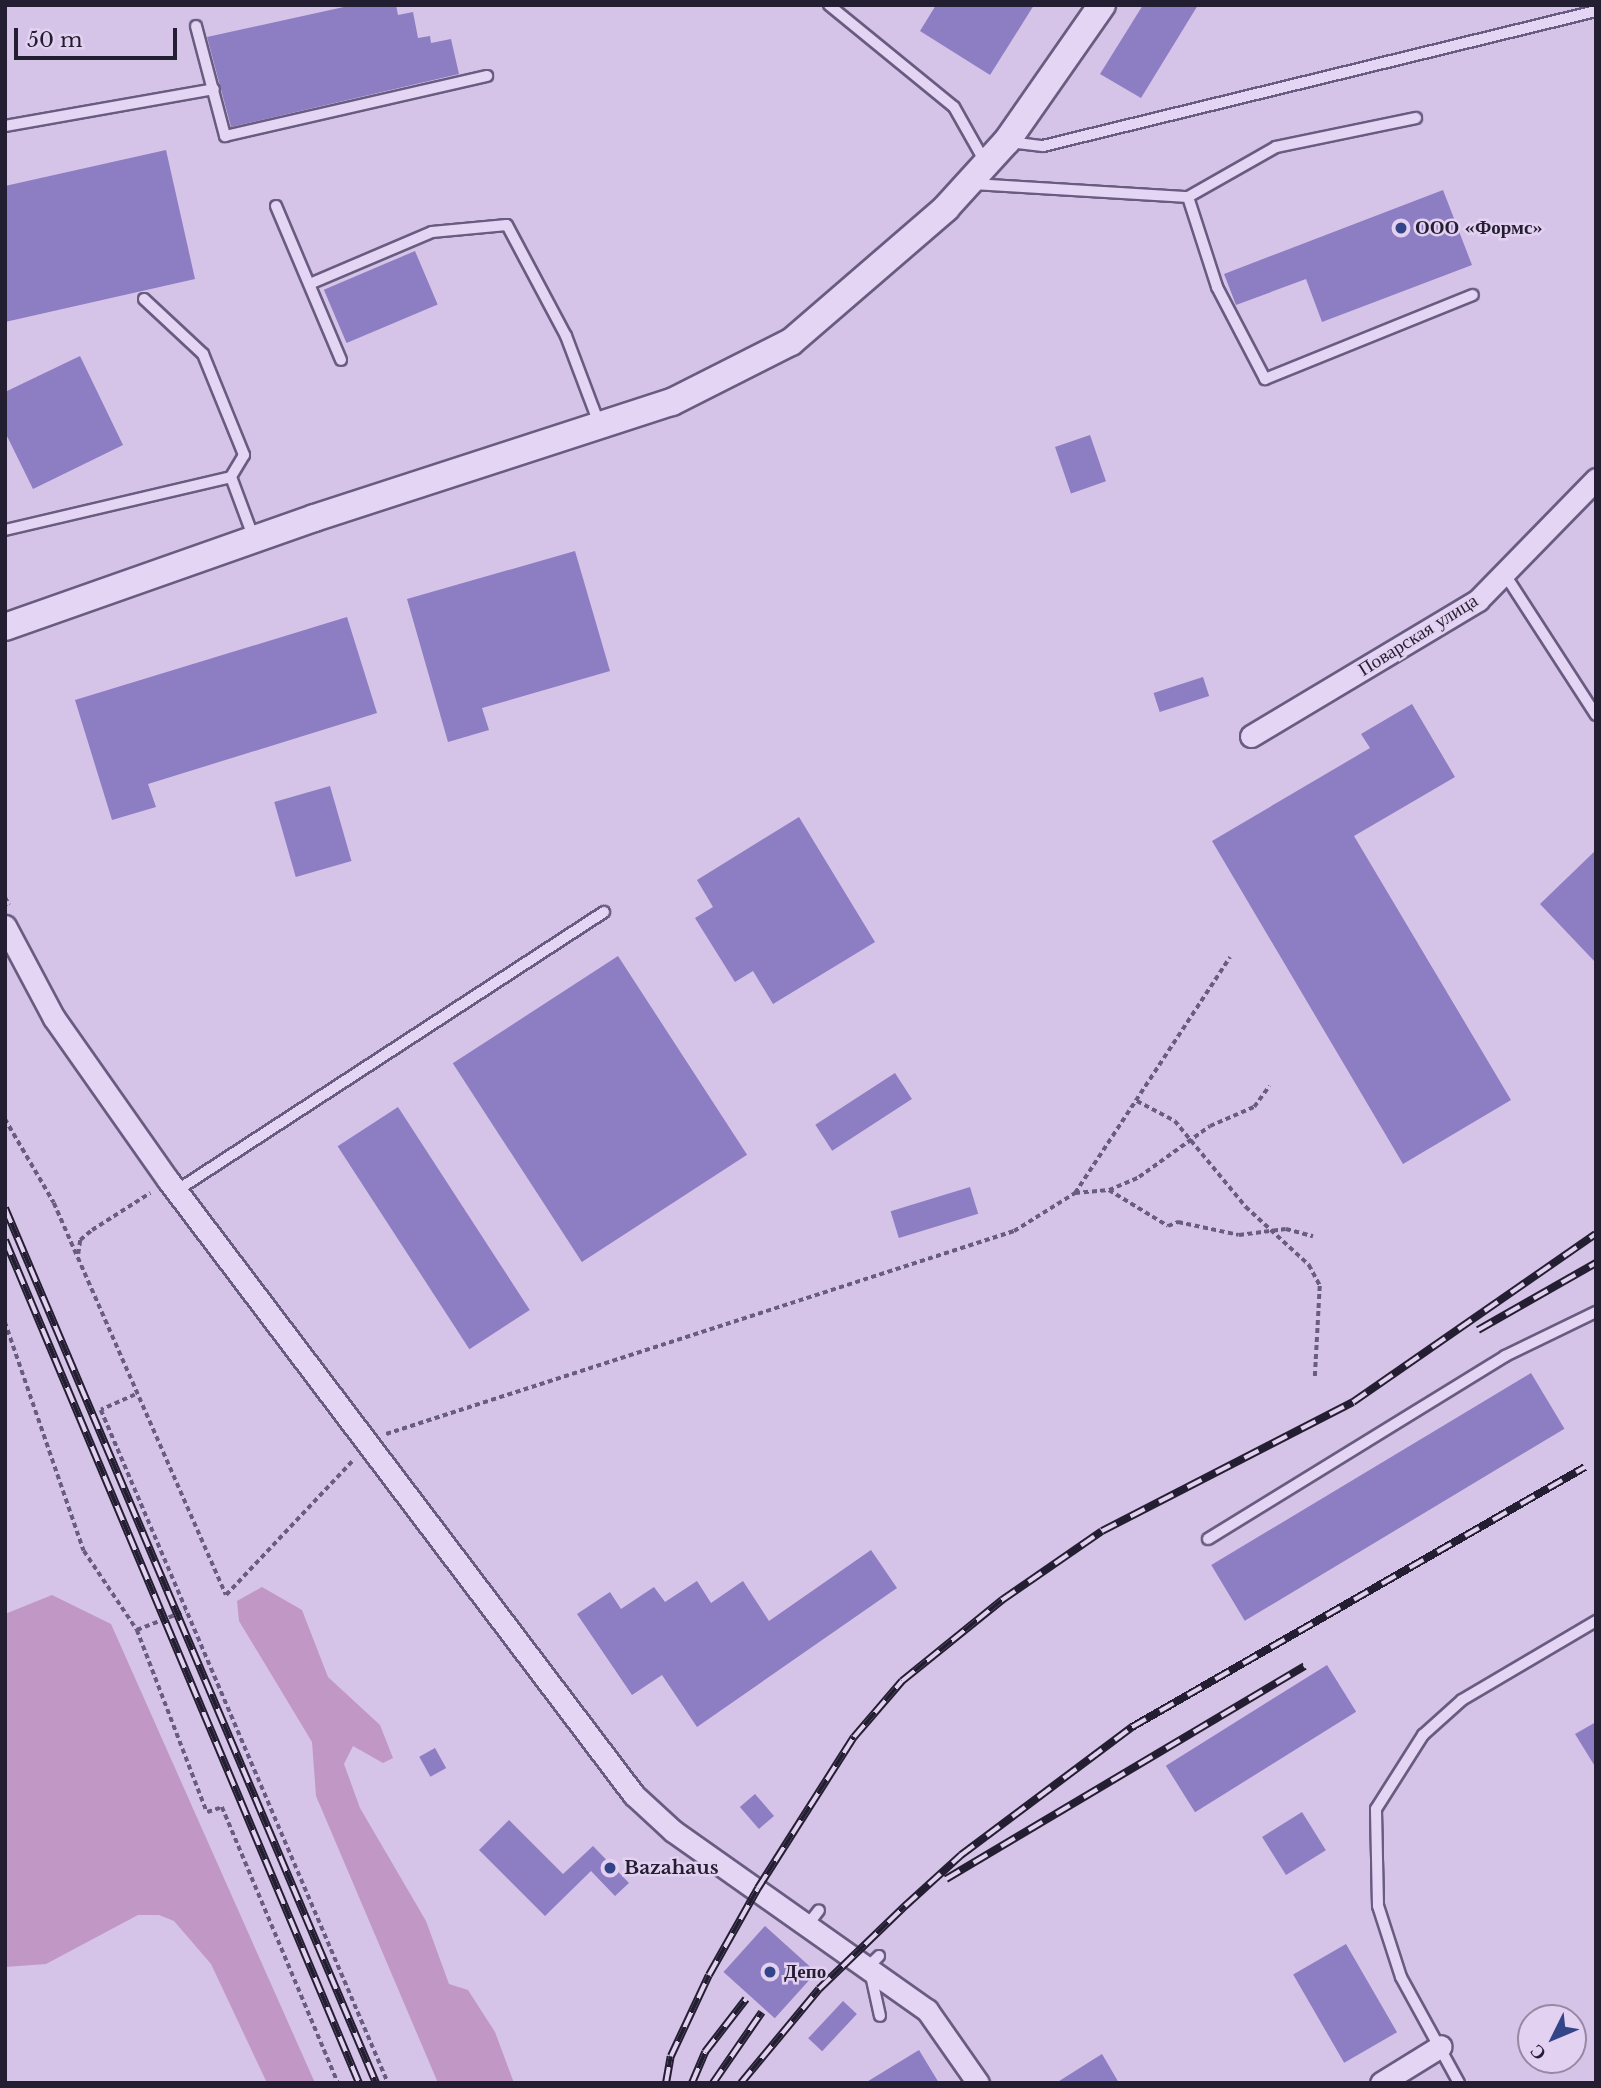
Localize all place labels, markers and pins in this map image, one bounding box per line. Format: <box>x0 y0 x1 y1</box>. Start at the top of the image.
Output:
place label: ООО «Формс» <box>1415 217 1543 239</box>
marker: ООО «Формс» <box>1393 220 1409 236</box>
place label: Bazahaus <box>624 1857 719 1879</box>
marker: Bazahaus <box>602 1860 618 1876</box>
place label: Депо <box>784 1961 826 1983</box>
marker: Депо <box>762 1964 778 1980</box>

